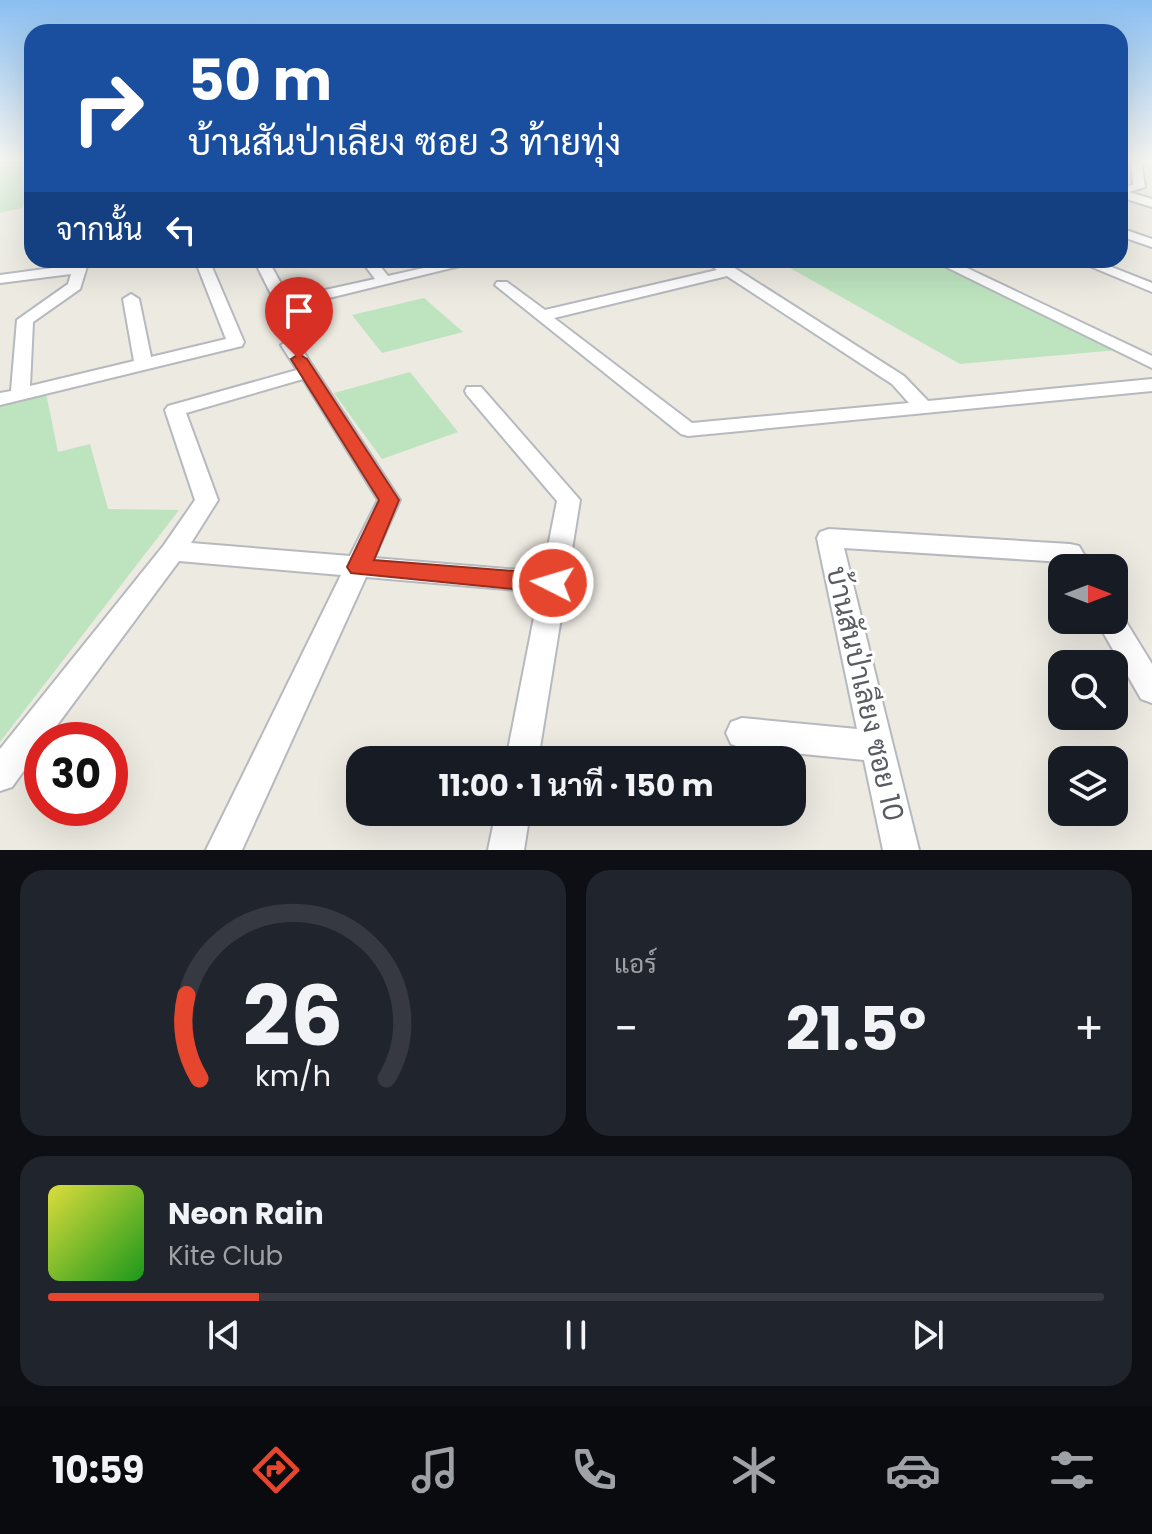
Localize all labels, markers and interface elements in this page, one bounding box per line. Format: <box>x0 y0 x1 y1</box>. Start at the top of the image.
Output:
text: 50 m <box>188 41 332 120</box>
icon: right <box>56 56 160 160</box>
text: บ้านสันป่าเลียง ซอย 3 ท้ายทุ่ง <box>188 117 621 168</box>
text: จากนั้น <box>56 208 143 251</box>
icon: left <box>159 208 203 252</box>
pin <box>265 277 333 359</box>
icon: arrive <box>277 289 321 333</box>
position arrow <box>511 541 595 625</box>
north arrow <box>1048 554 1128 634</box>
map controls <box>1048 554 1128 826</box>
street label: บ้านสันป่าเลียง ซอย 10 <box>817 563 913 825</box>
button: search <box>1048 650 1128 730</box>
speed limit sign: 30 <box>24 722 128 826</box>
button: layers <box>1048 746 1128 826</box>
text: 11:00 · 1 นาที · 150 m <box>439 764 713 807</box>
text: แอร์ <box>614 946 657 982</box>
text: 26 <box>243 958 343 1074</box>
text: 21.5° <box>786 987 926 1071</box>
text: − <box>614 998 638 1059</box>
text: + <box>1074 998 1104 1059</box>
text: km/h <box>255 1056 331 1096</box>
text: Neon Rain <box>168 1192 324 1235</box>
text: Kite Club <box>168 1238 283 1274</box>
icon: previous <box>202 1313 246 1357</box>
icon: pause <box>554 1313 598 1357</box>
icon: next <box>906 1313 950 1357</box>
icon: directions <box>248 1442 304 1498</box>
icon: music <box>407 1442 463 1498</box>
icon: phone <box>566 1442 622 1498</box>
icon: climate <box>726 1442 782 1498</box>
icon: car <box>885 1442 941 1498</box>
icon: filters <box>1044 1442 1100 1498</box>
text: 10:59 <box>52 1445 144 1496</box>

